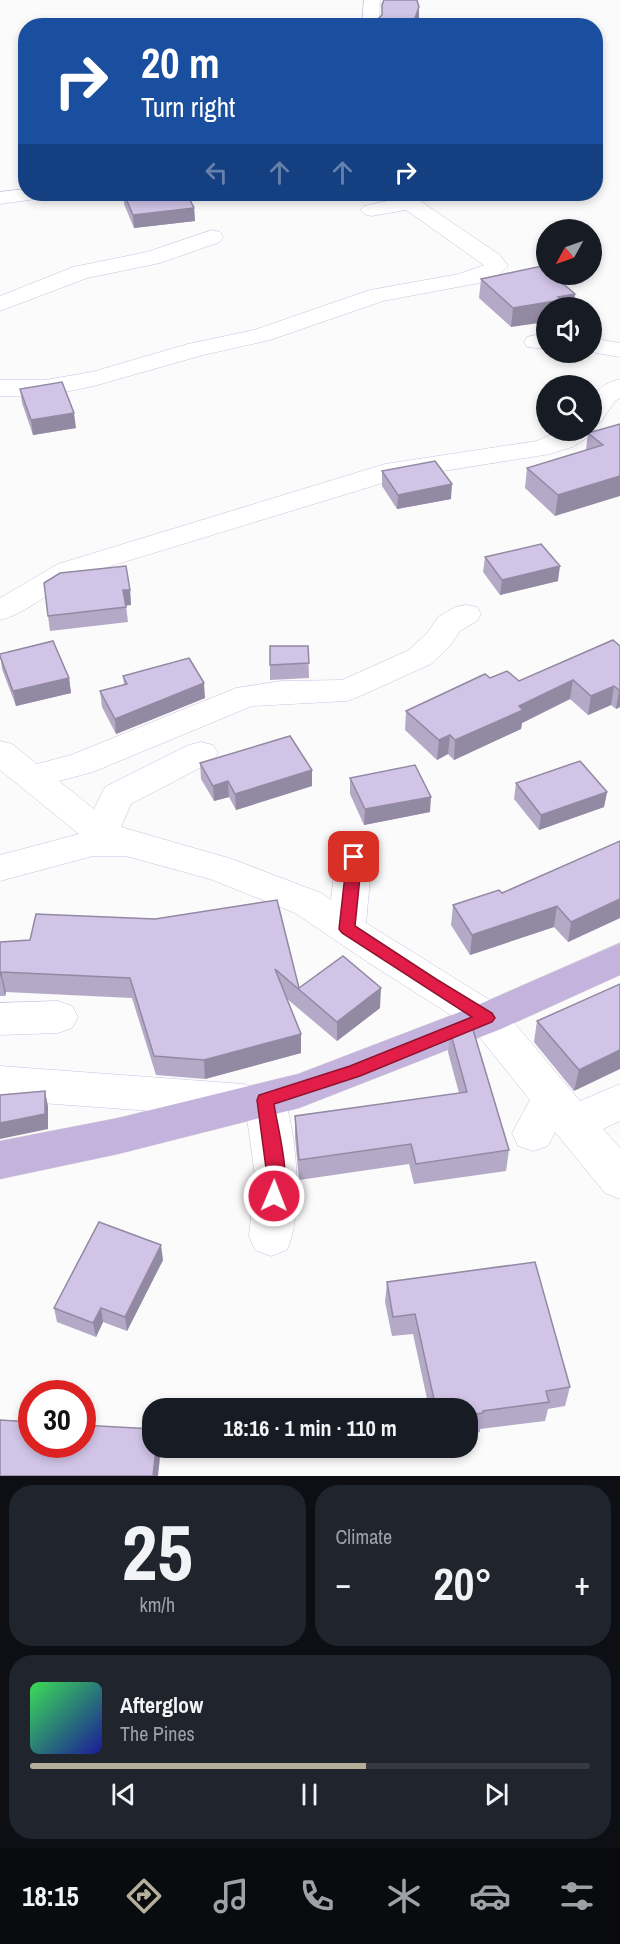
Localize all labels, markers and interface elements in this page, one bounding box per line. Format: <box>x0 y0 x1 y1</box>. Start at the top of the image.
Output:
text: 20 m <box>141 35 220 91</box>
icon: right <box>42 42 120 120</box>
text: Turn right <box>141 89 235 125</box>
icon: left <box>200 156 233 189</box>
icon: ahead <box>263 156 296 189</box>
icon: ahead <box>326 156 359 189</box>
icon: right <box>389 156 422 189</box>
north arrow <box>536 219 602 285</box>
map controls <box>536 219 602 441</box>
button: sound <box>536 297 602 363</box>
button: search <box>536 375 602 441</box>
pin <box>328 831 379 882</box>
icon: arrive <box>337 840 370 873</box>
position arrow <box>242 1164 306 1228</box>
speed limit sign: 30 <box>18 1380 96 1458</box>
text: 18:16 · 1 min · 110 m <box>223 1413 397 1443</box>
text: 25 <box>122 1499 193 1604</box>
text: Climate <box>336 1523 392 1550</box>
text: 20° <box>433 1553 492 1614</box>
text: − <box>336 1561 351 1605</box>
text: + <box>574 1561 590 1605</box>
text: km/h <box>139 1591 175 1618</box>
text: Afterglow <box>120 1690 203 1720</box>
text: The Pines <box>120 1720 195 1747</box>
icon: previous <box>107 1778 140 1811</box>
icon: pause <box>293 1778 326 1811</box>
icon: next <box>480 1778 513 1811</box>
icon: directions <box>123 1875 165 1917</box>
icon: music <box>210 1875 252 1917</box>
icon: phone <box>296 1875 338 1917</box>
icon: climate <box>383 1875 425 1917</box>
icon: car <box>469 1875 511 1917</box>
icon: filters <box>556 1875 598 1917</box>
text: 18:15 <box>22 1878 79 1914</box>

